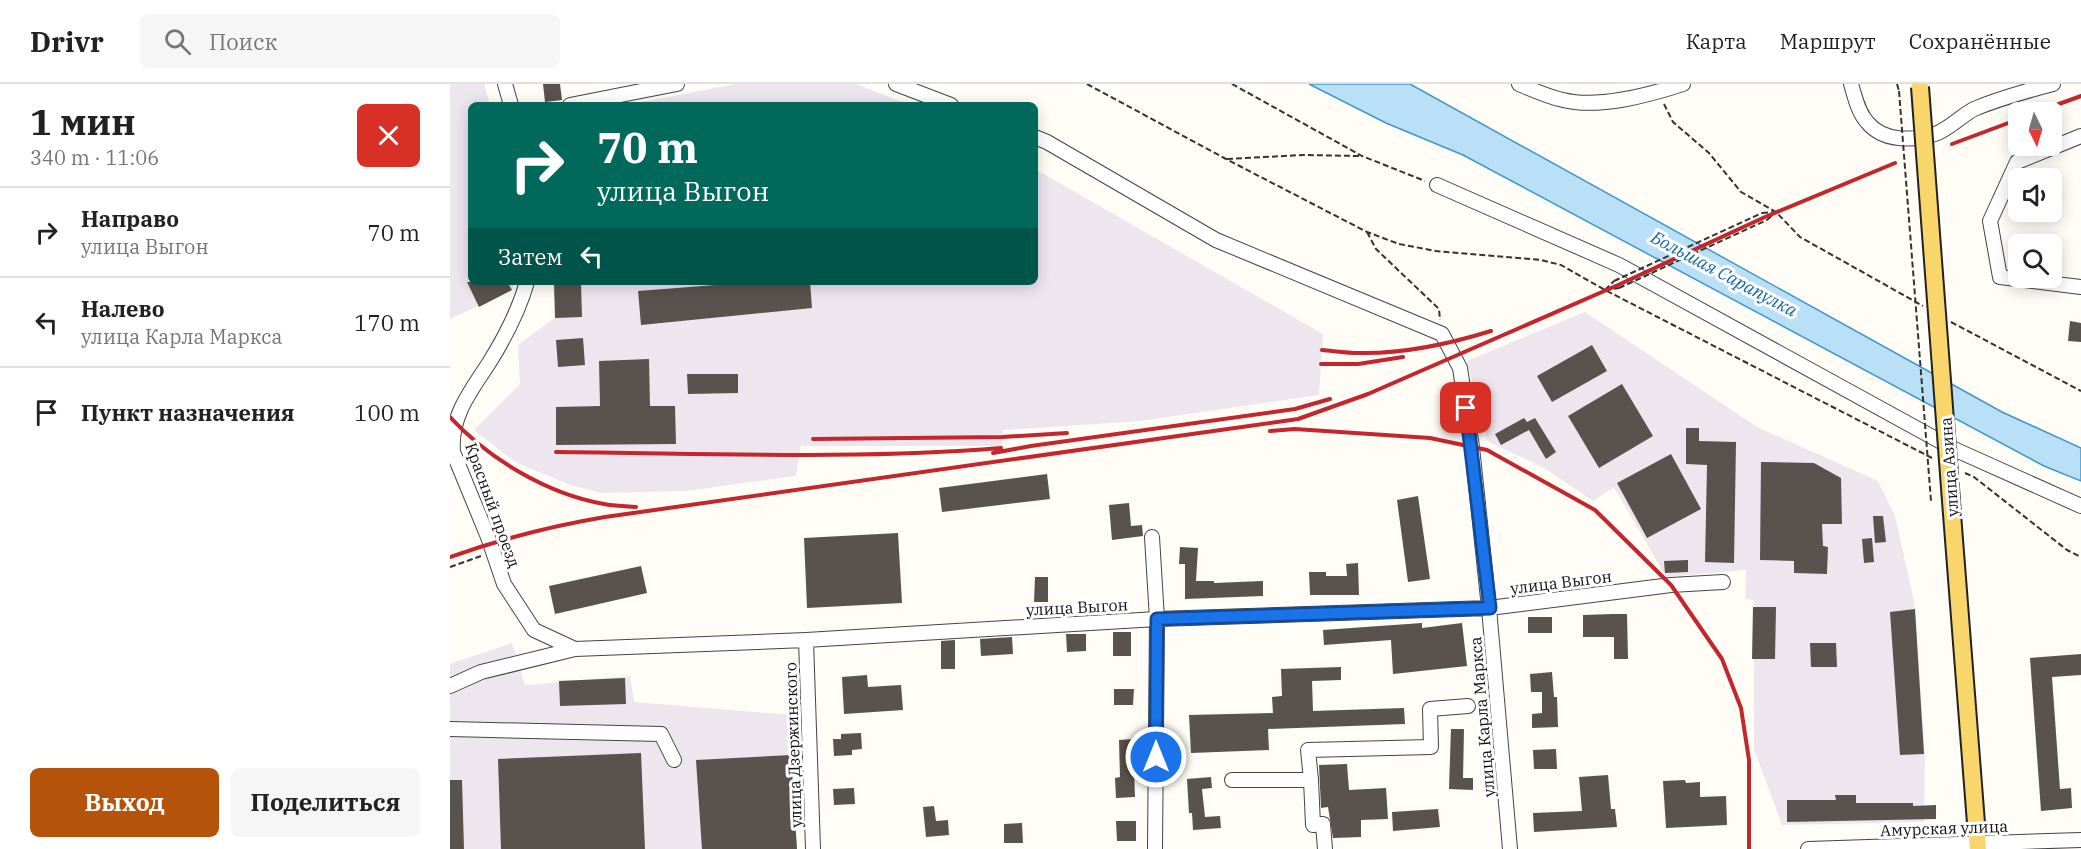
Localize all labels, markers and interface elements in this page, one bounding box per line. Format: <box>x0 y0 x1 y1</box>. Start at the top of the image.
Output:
search box <box>140 14 560 68</box>
text: Drivr <box>30 23 104 60</box>
icon: search <box>161 25 194 58</box>
text: Поиск <box>209 27 277 56</box>
text: Карта <box>1686 27 1747 55</box>
text: Маршрут <box>1780 27 1876 55</box>
text: Сохранённые <box>1909 27 2051 55</box>
text: 1 мин <box>30 98 136 145</box>
north arrow <box>2008 102 2062 156</box>
map controls <box>2008 102 2062 288</box>
button: close <box>357 104 420 167</box>
text: 70 m <box>597 120 698 175</box>
icon: right <box>498 126 576 204</box>
text: 340 m · 11:06 <box>30 144 159 171</box>
button: sound <box>2008 168 2062 222</box>
text: улица Выгон <box>597 173 769 208</box>
text: Направо <box>81 204 179 233</box>
icon: right <box>30 216 63 249</box>
text: 70 m <box>368 218 420 247</box>
water label: Большая Сарапулка <box>1646 225 1802 322</box>
text: улица Выгон <box>81 233 209 260</box>
button: search <box>2008 234 2062 288</box>
icon: left <box>575 240 608 273</box>
text: Затем <box>498 242 563 271</box>
text: Налево <box>81 294 165 323</box>
icon: left <box>30 306 63 339</box>
text: 170 m <box>354 308 420 337</box>
text: улица Карла Маркса <box>81 323 282 350</box>
pin <box>1440 382 1491 433</box>
icon: arrive <box>1449 391 1482 424</box>
icon: arrive <box>30 396 63 429</box>
text: Пункт назначения <box>81 398 295 427</box>
text: 100 m <box>354 398 420 427</box>
street label: улица Азина <box>1936 416 1962 518</box>
street label: Красный проезд <box>461 440 525 570</box>
street label: улица Выгон <box>1509 566 1613 598</box>
street label: улица Выгон <box>1026 594 1128 620</box>
street label: улица Карла Маркса <box>1465 636 1499 798</box>
street label: улица Дзержинского <box>780 662 806 828</box>
position arrow <box>1124 725 1188 789</box>
button: Выход <box>30 768 219 837</box>
button: Поделиться <box>231 768 420 837</box>
street label: Амурская улица <box>1880 816 2009 840</box>

